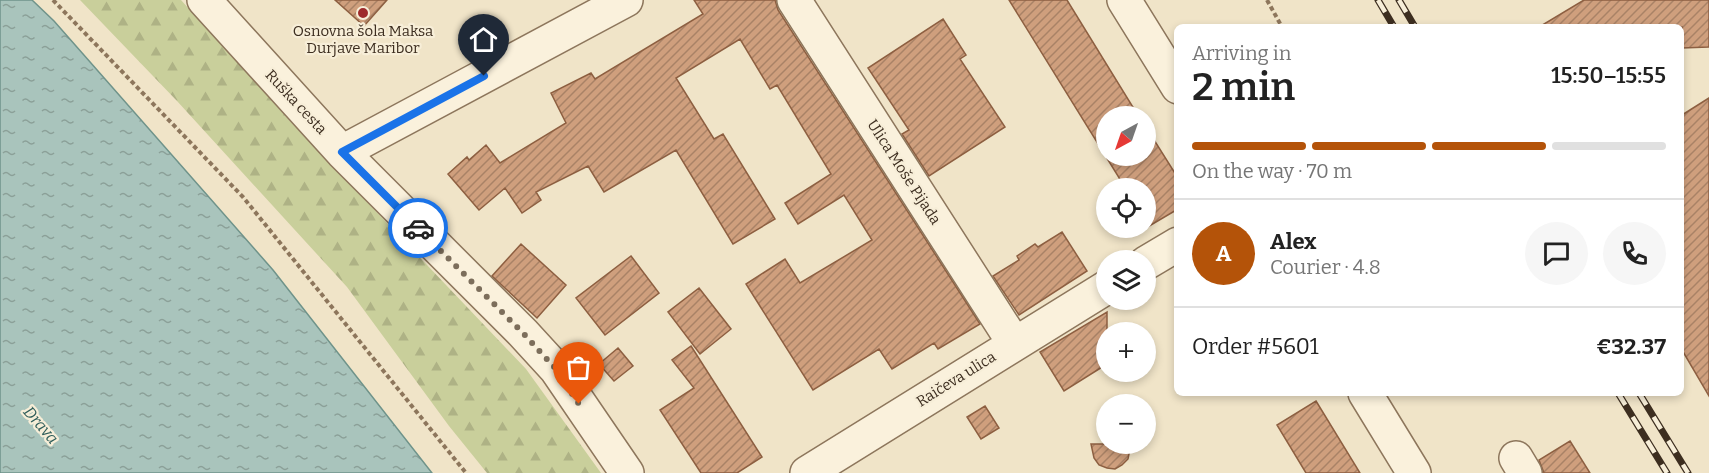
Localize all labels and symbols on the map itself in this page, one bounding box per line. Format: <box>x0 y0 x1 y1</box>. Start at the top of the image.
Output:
marker: Osnovna šola Maksa Durjave Maribor <box>356 6 370 20</box>
pin <box>458 14 509 76</box>
place label: Osnovna šola Maksa Durjave Maribor <box>293 22 433 57</box>
street label: Ruška cesta <box>262 66 330 138</box>
north arrow <box>1096 106 1156 166</box>
street label: Ulica Moše Pijada <box>863 116 945 228</box>
courier <box>388 198 448 258</box>
pin <box>553 342 604 404</box>
street label: Raičeva ulica <box>913 347 999 411</box>
water label: Drava <box>20 402 62 448</box>

